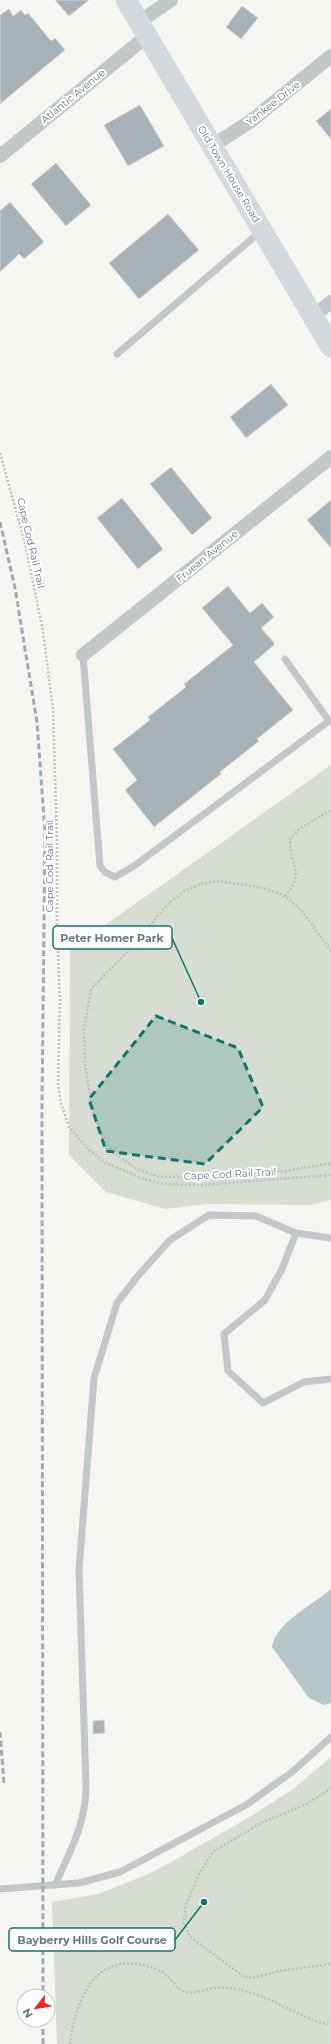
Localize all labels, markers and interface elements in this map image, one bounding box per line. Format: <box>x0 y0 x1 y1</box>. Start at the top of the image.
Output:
street label: Atlantic Avenue <box>38 66 108 126</box>
street label: Yankee Drive <box>243 78 303 128</box>
street label: Old Town House Road <box>195 123 263 225</box>
street label: Cape Cod Rail Trail <box>14 496 48 590</box>
street label: Fruean Avenue <box>173 527 241 585</box>
street label: Cape Cod Rail Trail <box>43 820 56 912</box>
callout: Peter Homer Park <box>53 926 172 949</box>
text: Peter Homer Park <box>60 931 164 945</box>
street label: Cape Cod Rail Trail <box>183 1165 277 1183</box>
callout: Bayberry Hills Golf Course <box>9 1928 175 1951</box>
text: Bayberry Hills Golf Course <box>17 1933 167 1947</box>
north arrow <box>16 1988 56 2028</box>
text: N <box>19 2006 36 2021</box>

